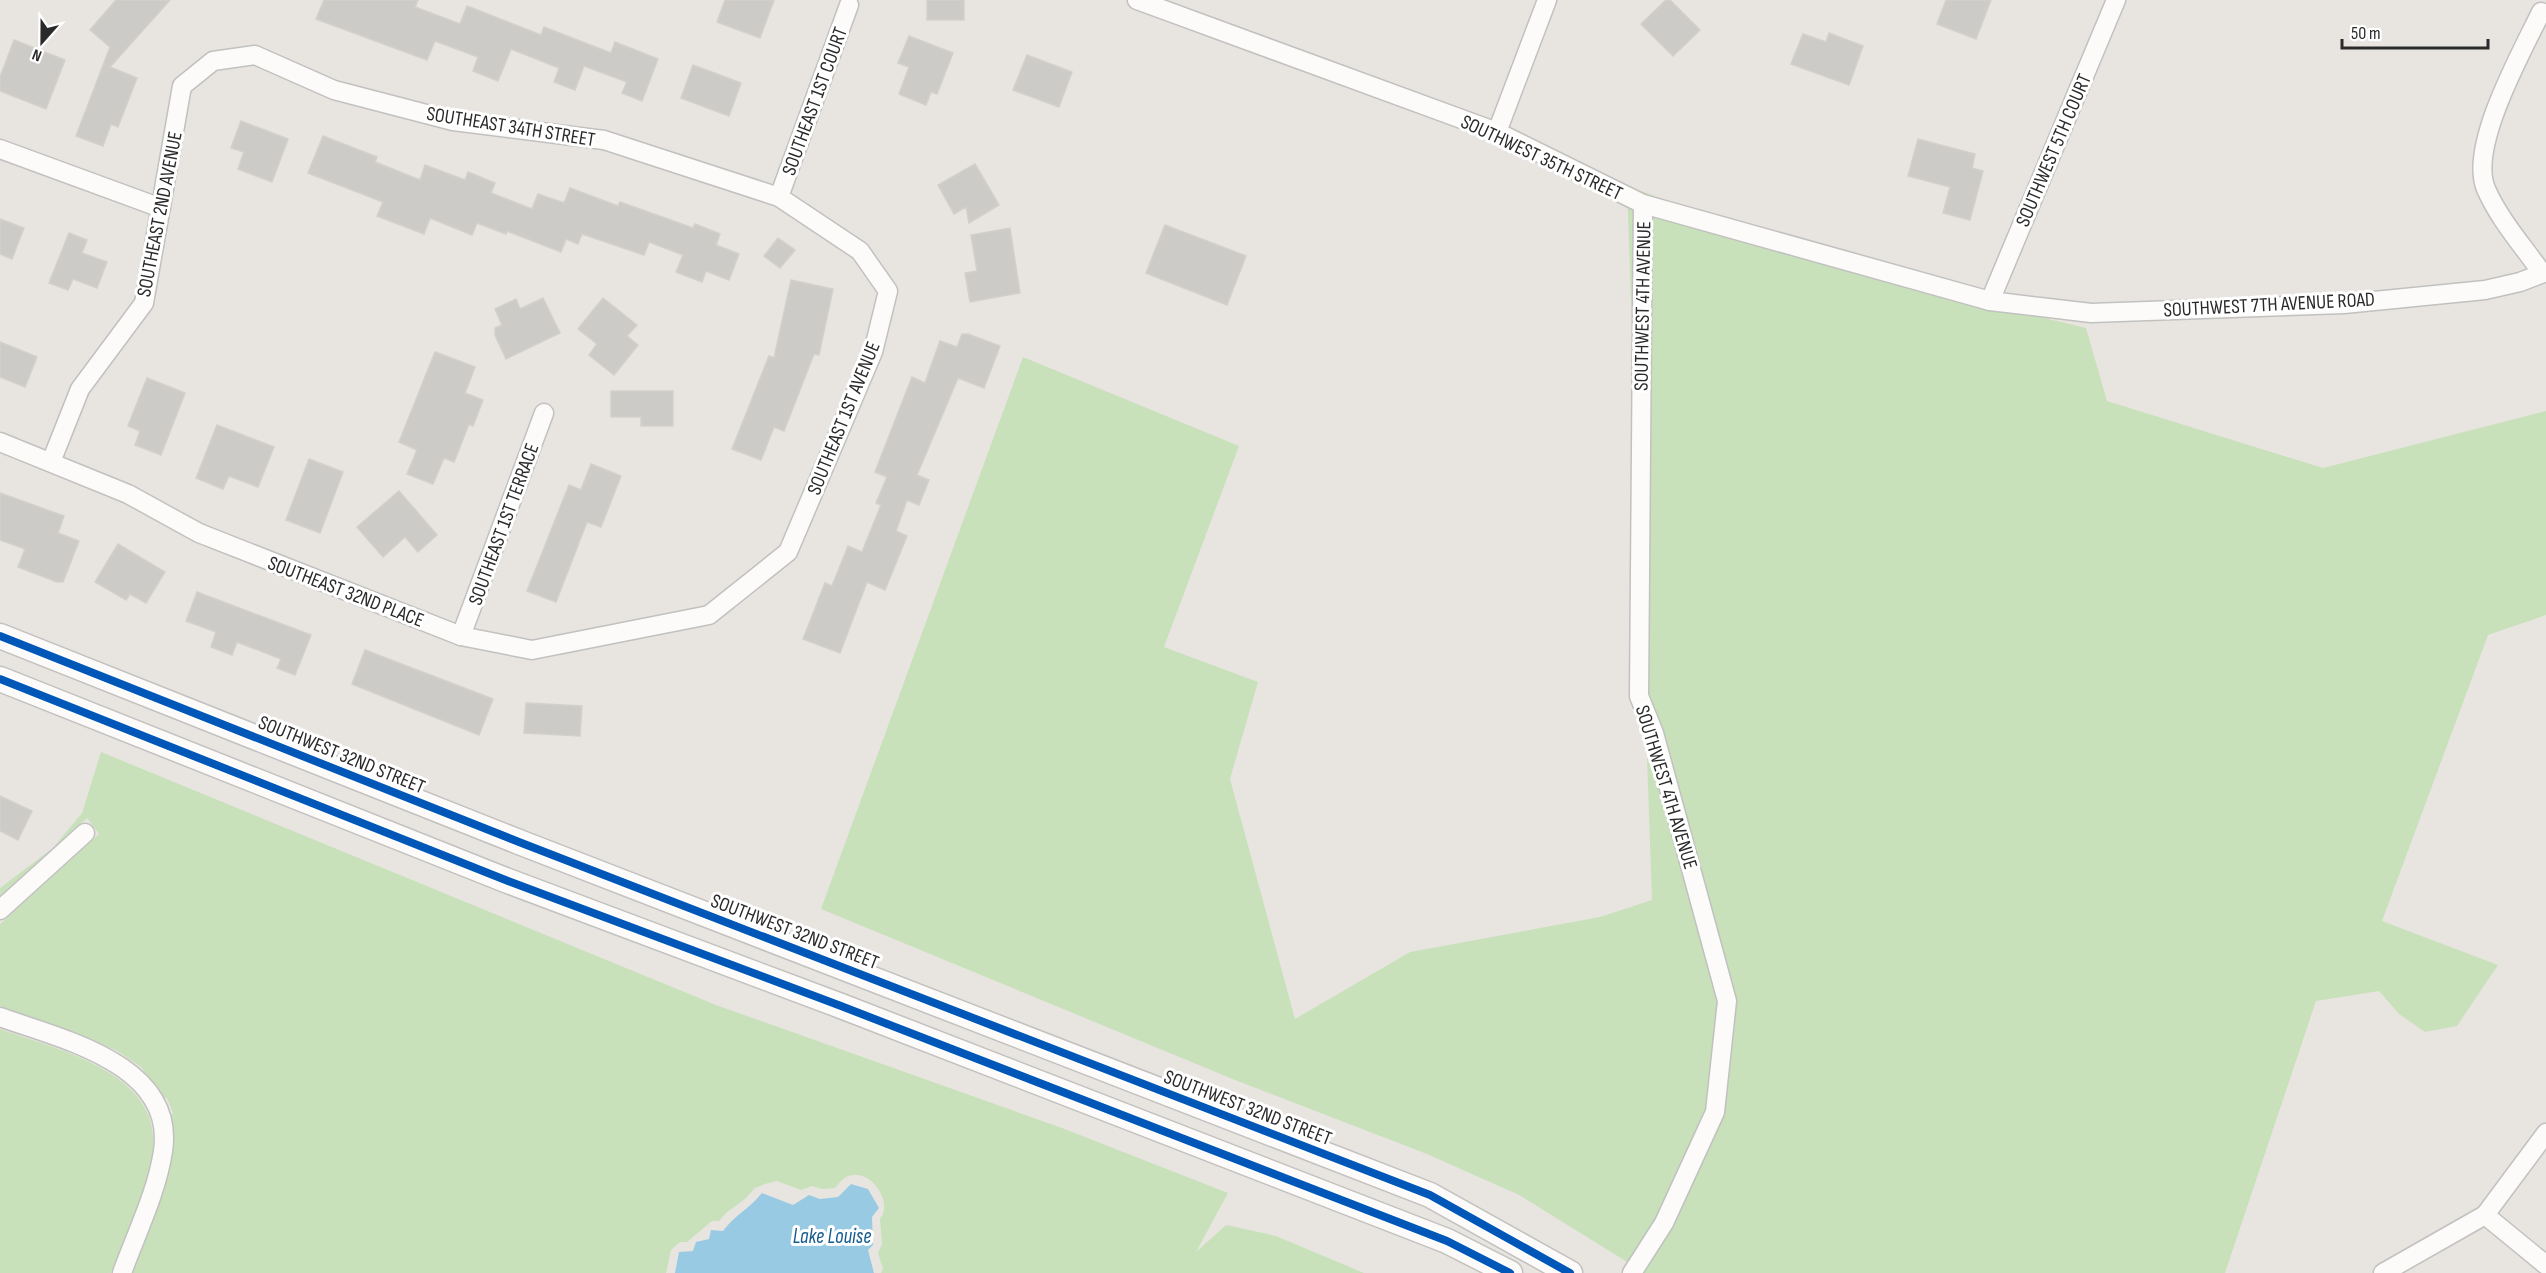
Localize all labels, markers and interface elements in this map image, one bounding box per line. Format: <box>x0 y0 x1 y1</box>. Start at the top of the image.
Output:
north arrow <box>12 12 72 72</box>
scale bar <box>2342 12 2488 50</box>
text: 50 m <box>2351 23 2381 44</box>
street label: SOUTHEAST 1ST COURT <box>777 24 853 179</box>
text: N <box>30 44 45 65</box>
street label: SOUTHWEST 5TH COURT <box>2011 70 2097 230</box>
street label: SOUTHEAST 34TH STREET <box>425 102 597 152</box>
street label: SOUTHWEST 35TH STREET <box>1457 110 1626 206</box>
street label: SOUTHEAST 2ND AVENUE <box>132 129 188 299</box>
street label: SOUTHWEST 4TH AVENUE <box>1630 221 1656 391</box>
street label: SOUTHWEST 7TH AVENUE ROAD <box>2163 287 2375 323</box>
street label: SOUTHEAST 1ST AVENUE <box>802 338 886 499</box>
street label: SOUTHEAST 1ST TERRACE <box>463 440 544 609</box>
street label: SOUTHEAST 32ND PLACE <box>264 551 427 633</box>
street label: SOUTHWEST 4TH AVENUE <box>1630 703 1702 872</box>
street label: SOUTHWEST 32ND STREET <box>255 711 429 799</box>
street label: SOUTHWEST 32ND STREET <box>707 889 882 975</box>
street label: SOUTHWEST 32ND STREET <box>1160 1065 1335 1151</box>
water label: Lake Louise <box>793 1224 871 1249</box>

